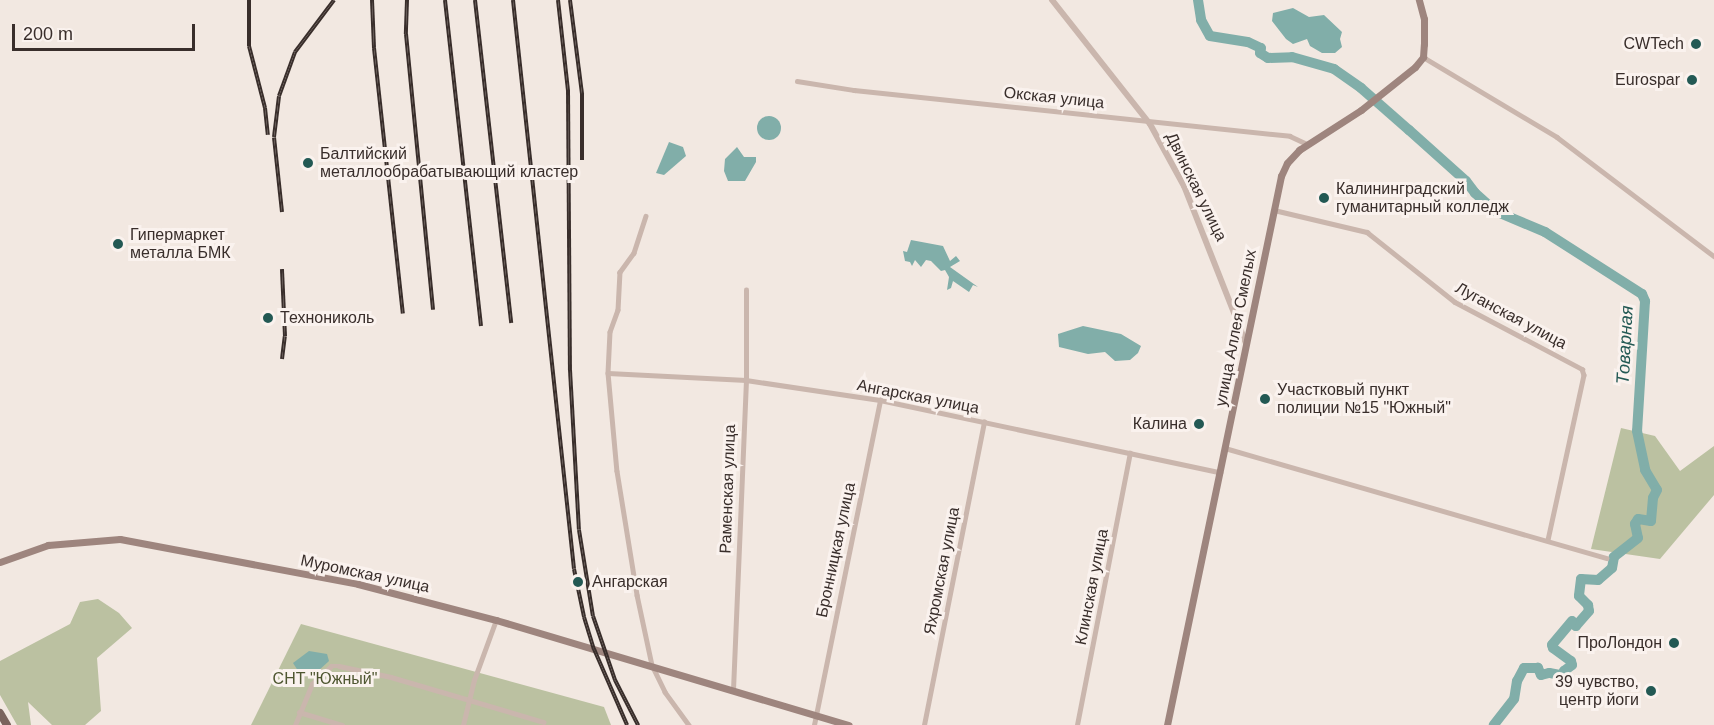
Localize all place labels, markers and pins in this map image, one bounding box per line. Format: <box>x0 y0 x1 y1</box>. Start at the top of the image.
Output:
place label: CWTech <box>1624 34 1684 54</box>
marker: CWTech <box>1689 37 1703 51</box>
place label: Eurospar <box>1615 70 1680 90</box>
marker: Eurospar <box>1685 73 1699 87</box>
place label: Балтийский металлообрабатывающий кластер <box>320 144 578 182</box>
marker: Балтийский металлообрабатывающий кластер <box>301 156 315 170</box>
place label: Калининградский гуманитарный колледж <box>1336 179 1509 217</box>
marker: Калининградский гуманитарный колледж <box>1317 191 1331 205</box>
place label: Гипермаркет металла БМК <box>130 225 231 263</box>
marker: Гипермаркет металла БМК <box>111 237 125 251</box>
place label: Технониколь <box>280 308 374 328</box>
marker: Технониколь <box>261 311 275 325</box>
place label: Участковый пункт полиции №15 "Южный" <box>1277 380 1451 418</box>
marker: Участковый пункт полиции №15 "Южный" <box>1258 392 1272 406</box>
place label: Калина <box>1133 414 1187 434</box>
marker: Калина <box>1192 417 1206 431</box>
place label: Ангарская <box>592 572 668 592</box>
marker: Ангарская <box>569 573 587 591</box>
place label: ПроЛондон <box>1577 633 1662 653</box>
marker: ПроЛондон <box>1667 636 1681 650</box>
place label: 39 чувство, центр йоги <box>1555 672 1639 710</box>
marker: 39 чувство, центр йоги <box>1644 684 1658 698</box>

